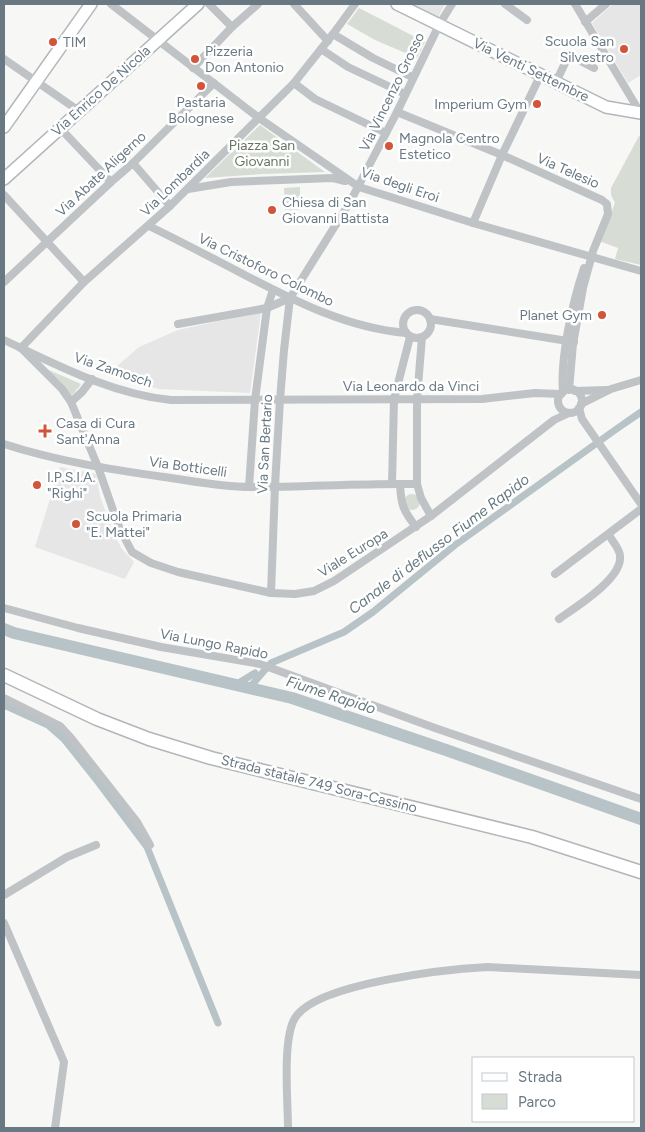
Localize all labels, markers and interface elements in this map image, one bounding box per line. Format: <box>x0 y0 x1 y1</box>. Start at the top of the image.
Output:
street label: Via Vincenzo Grosso <box>356 30 428 154</box>
place label: Scuola San Silvestro <box>545 33 614 66</box>
place label: TIM <box>63 34 86 51</box>
street label: Via Venti Settembre <box>470 35 592 106</box>
marker: TIM <box>47 36 59 48</box>
street label: Via Enrico De Nicola <box>48 42 154 140</box>
place label: Pizzeria Don Antonio <box>205 43 284 76</box>
marker: Scuola San Silvestro <box>618 43 630 55</box>
marker: Pizzeria Don Antonio <box>189 53 201 65</box>
marker: Pastaria Bolognese <box>195 80 207 92</box>
place label: Pastaria Bolognese <box>168 94 234 127</box>
place label: Imperium Gym <box>434 96 527 113</box>
marker: Imperium Gym <box>531 98 543 110</box>
street label: Via Abate Aligerno <box>52 128 150 220</box>
place label: Magnola Centro Estetico <box>399 130 500 163</box>
park label: Piazza San Giovanni <box>229 137 295 170</box>
marker: Magnola Centro Estetico <box>383 140 395 152</box>
street label: Via Lombardia <box>137 146 213 220</box>
street label: Via Telesio <box>534 150 602 192</box>
street label: Via degli Eroi <box>359 164 441 206</box>
place label: Chiesa di San Giovanni Battista <box>282 194 389 227</box>
marker: Chiesa di San Giovanni Battista <box>266 204 278 216</box>
street label: Via Cristoforo Colombo <box>195 230 337 310</box>
place label: Planet Gym <box>520 307 592 324</box>
marker: Planet Gym <box>596 309 608 321</box>
street label: Via Zamosch <box>72 349 155 391</box>
street label: Via Leonardo da Vinci <box>343 378 479 395</box>
street label: Via San Bertario <box>254 394 276 494</box>
place label: Casa di Cura Sant'Anna <box>56 415 135 448</box>
marker: Casa di Cura Sant'Anna <box>38 424 52 438</box>
street label: Via Botticelli <box>148 453 228 481</box>
place label: I.P.S.I.A. "Righi" <box>47 469 95 502</box>
water label: Canale di deflusso Fiume Rapido <box>345 470 533 618</box>
marker: I.P.S.I.A. "Righi" <box>31 479 43 491</box>
place label: Scuola Primaria "E. Mattei" <box>86 508 182 541</box>
marker: Scuola Primaria "E. Mattei" <box>70 518 82 530</box>
street label: Viale Europa <box>315 525 391 581</box>
street label: Via Lungo Rapido <box>158 625 270 663</box>
water label: Fiume Rapido <box>284 672 378 718</box>
street label: Strada statale 749 Sora-Cassino <box>219 751 419 817</box>
legend <box>472 1057 635 1122</box>
text: Strada <box>518 1068 562 1086</box>
text: Parco <box>518 1093 556 1111</box>

